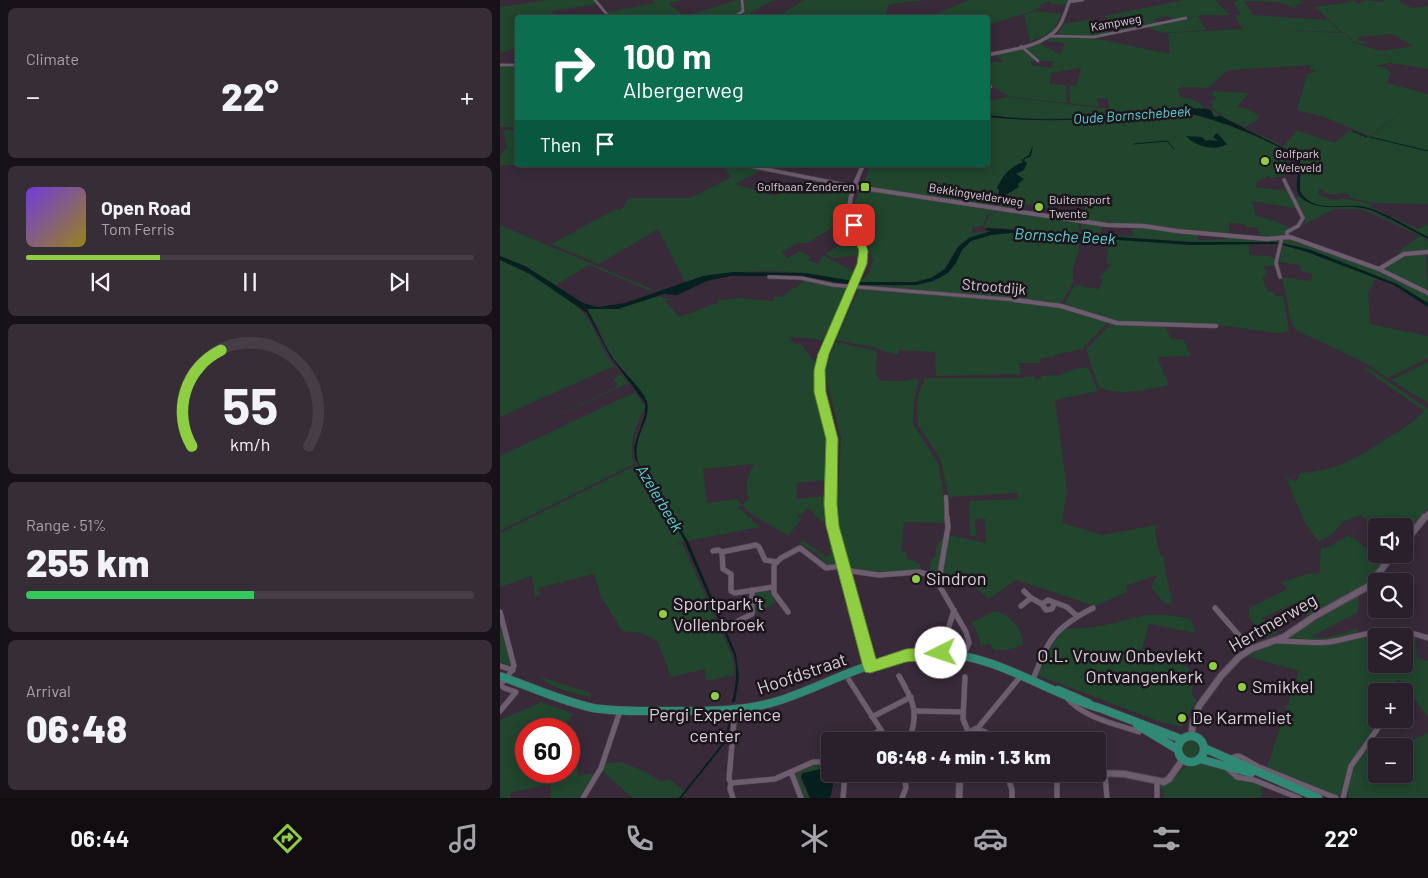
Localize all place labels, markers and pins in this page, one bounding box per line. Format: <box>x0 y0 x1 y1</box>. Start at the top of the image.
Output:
place label: Golfpark Weleveld <box>1275 146 1322 174</box>
marker: Golfpark Weleveld <box>1259 155 1271 167</box>
place label: Golfbaan Zenderen <box>757 179 855 193</box>
marker: Golfbaan Zenderen <box>859 181 871 193</box>
place label: Buitensport Twente <box>1049 192 1111 220</box>
marker: Buitensport Twente <box>1033 201 1045 213</box>
pin <box>833 204 875 246</box>
place label: Sindron <box>926 567 986 589</box>
marker: Sindron <box>910 573 922 585</box>
place label: Sportpark 't Vollenbroek <box>673 592 765 635</box>
marker: Sportpark 't Vollenbroek <box>657 608 669 620</box>
place label: O.L. Vrouw Onbevlekt Ontvangenkerk <box>1037 644 1203 687</box>
marker: O.L. Vrouw Onbevlekt Ontvangenkerk <box>1207 660 1219 672</box>
place label: Smikkel <box>1252 675 1313 697</box>
marker: Smikkel <box>1236 681 1248 693</box>
marker: Pergi Experience center <box>709 690 721 702</box>
place label: Pergi Experience center <box>649 703 781 746</box>
place label: De Karmeliet <box>1192 706 1292 728</box>
marker: De Karmeliet <box>1176 712 1188 724</box>

